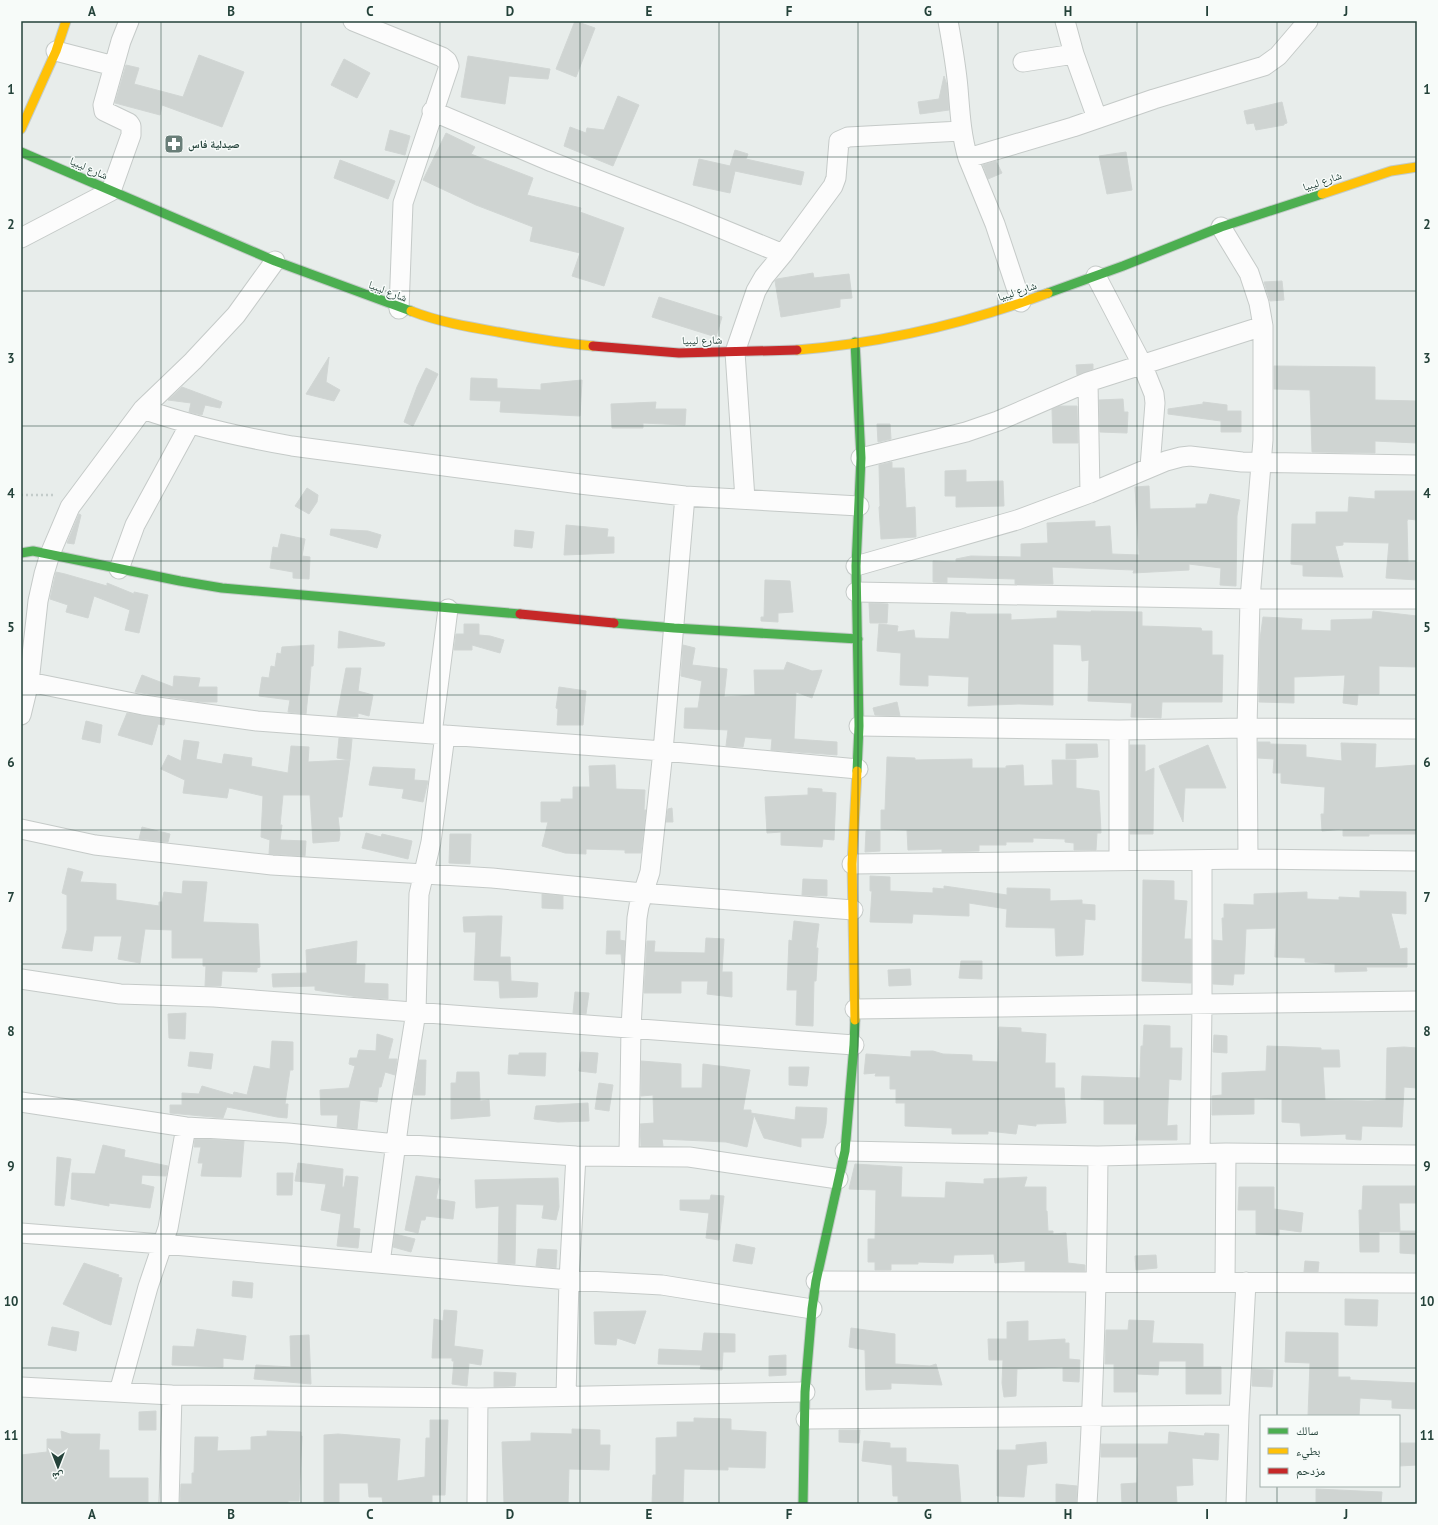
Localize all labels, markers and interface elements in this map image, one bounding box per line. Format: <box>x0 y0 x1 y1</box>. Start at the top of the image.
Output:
text: A <box>88 3 96 20</box>
text: B <box>227 3 235 20</box>
text: C <box>366 3 374 20</box>
text: D <box>506 3 514 20</box>
text: E <box>646 3 653 20</box>
text: F <box>786 3 793 20</box>
text: G <box>924 3 932 20</box>
text: H <box>1064 3 1072 20</box>
text: I <box>1205 3 1209 20</box>
text: J <box>1343 3 1348 20</box>
text: 1 <box>7 81 15 98</box>
text: 1 <box>1423 81 1431 98</box>
pharmacy icon: صيدلية فاس <box>163 133 185 155</box>
place label: صيدلية فاس <box>188 137 240 152</box>
street label: شارع ليبيا <box>68 153 110 183</box>
street label: شارع ليبيا <box>1301 168 1343 194</box>
text: 2 <box>7 216 15 233</box>
text: 2 <box>1423 216 1431 233</box>
street label: شارع ليبيا <box>367 277 409 305</box>
street label: شارع ليبيا <box>996 278 1038 304</box>
street label: شارع ليبيا <box>682 333 722 347</box>
text: 3 <box>7 350 15 367</box>
text: 3 <box>1423 350 1431 367</box>
text: 4 <box>7 485 15 502</box>
text: 4 <box>1423 485 1431 502</box>
text: 5 <box>7 619 15 636</box>
text: 5 <box>1423 619 1431 636</box>
text: 6 <box>7 754 15 771</box>
text: 6 <box>1423 754 1431 771</box>
text: 7 <box>7 889 15 906</box>
text: 7 <box>1423 889 1431 906</box>
text: 8 <box>7 1023 15 1040</box>
text: 8 <box>1423 1023 1431 1040</box>
text: 9 <box>7 1158 15 1175</box>
text: 9 <box>1423 1158 1431 1175</box>
text: 10 <box>4 1293 18 1310</box>
text: 10 <box>1420 1293 1434 1310</box>
legend <box>1260 1415 1400 1487</box>
text: سالك <box>1296 1423 1318 1438</box>
text: 11 <box>4 1427 18 1444</box>
text: 11 <box>1420 1427 1434 1444</box>
text: بطيء <box>1296 1443 1320 1461</box>
north arrow <box>38 1447 78 1487</box>
text: مزدحم <box>1296 1463 1325 1479</box>
text: ش <box>52 1469 64 1484</box>
text: A <box>88 1506 96 1523</box>
text: B <box>227 1506 235 1523</box>
text: C <box>366 1506 374 1523</box>
text: D <box>506 1506 514 1523</box>
text: E <box>646 1506 653 1523</box>
text: F <box>786 1506 793 1523</box>
text: G <box>924 1506 932 1523</box>
text: H <box>1064 1506 1072 1523</box>
text: I <box>1205 1506 1209 1523</box>
text: J <box>1343 1506 1348 1523</box>

